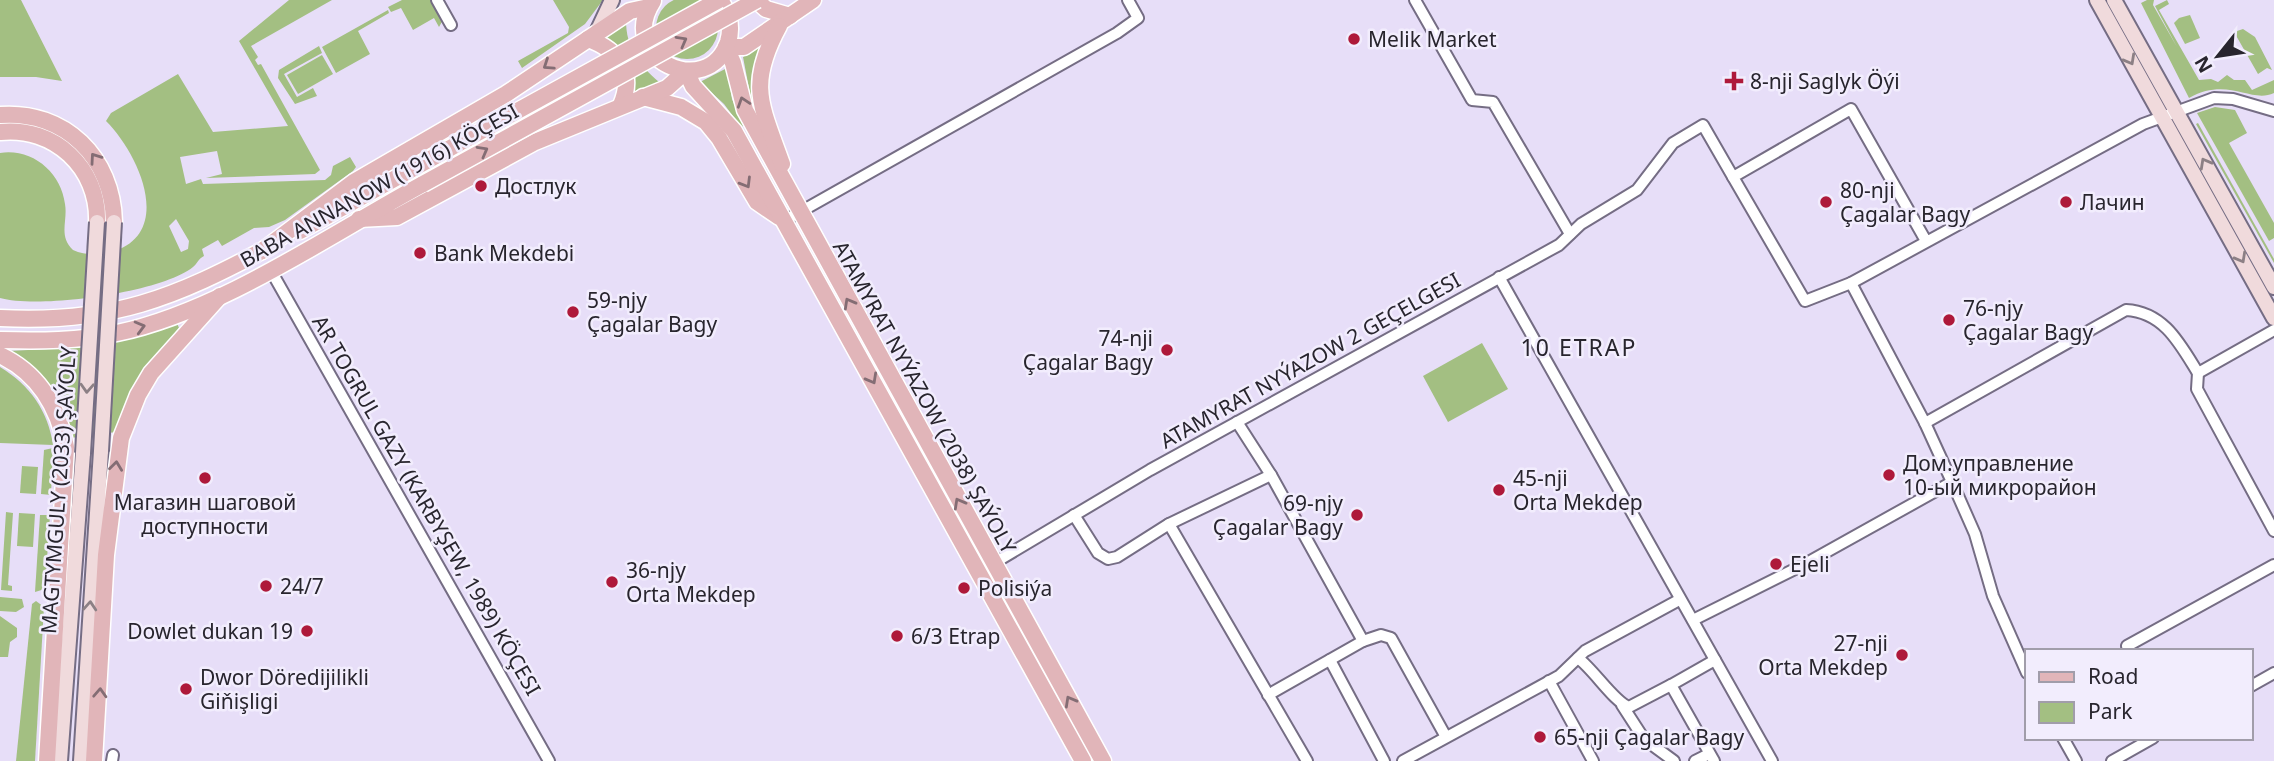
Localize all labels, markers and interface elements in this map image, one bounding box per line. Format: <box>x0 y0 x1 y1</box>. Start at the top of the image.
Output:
north arrow <box>2183 21 2253 91</box>
place label: Melik Market <box>1368 25 1497 53</box>
marker: Melik Market <box>1346 31 1362 47</box>
one-way arrow <box>675 36 687 49</box>
text: N <box>2188 51 2218 78</box>
one-way arrow <box>2122 52 2135 65</box>
one-way arrow <box>543 57 556 70</box>
place label: 8-nji Saglyk Öýi <box>1750 67 1900 95</box>
marker: 8-nji Saglyk Öýi <box>1724 71 1744 91</box>
street label: BABA ANNANOW (1916) KÖÇESI <box>235 97 523 273</box>
one-way arrow <box>737 97 751 109</box>
one-way arrow <box>476 146 488 159</box>
one-way arrow <box>91 153 103 166</box>
one-way arrow <box>2200 157 2213 170</box>
place label: Достлук <box>495 172 576 200</box>
one-way arrow <box>738 176 751 189</box>
place label: 80-nji Çagalar Bagy <box>1840 176 1970 228</box>
marker: Достлук <box>473 178 489 194</box>
place label: Лачин <box>2080 188 2145 216</box>
marker: 80-nji Çagalar Bagy <box>1818 194 1834 210</box>
marker: Лачин <box>2058 194 2074 210</box>
street label: ATAMYRAT NYÝAZOW (2038) ŞAÝOLY <box>827 236 1023 558</box>
place label: Bank Mekdebi <box>434 239 574 267</box>
marker: Bank Mekdebi <box>412 245 428 261</box>
one-way arrow <box>2233 251 2246 264</box>
street label: ATAMYRAT NYÝAZOW 2 GEÇELGESI <box>1155 266 1465 454</box>
place label: 59-njy Çagalar Bagy <box>587 286 717 338</box>
place label: 76-njy Çagalar Bagy <box>1963 294 2093 346</box>
one-way arrow <box>844 298 857 311</box>
marker: 59-njy Çagalar Bagy <box>565 304 581 320</box>
street label: AR TOGRUL GAZY (KARBYŞEW, 1989) KÖÇESI <box>306 310 548 700</box>
marker: 76-njy Çagalar Bagy <box>1941 312 1957 328</box>
one-way arrow <box>134 321 146 335</box>
place label: 74-nji Çagalar Bagy <box>1023 324 1153 376</box>
district label: 10 ETRAP <box>1521 331 1637 363</box>
marker: 74-nji Çagalar Bagy <box>1159 342 1175 358</box>
street label: MAGTYMGULY (2033) ŞAÝOLY <box>34 345 82 635</box>
one-way arrow <box>864 372 877 385</box>
one-way arrow <box>80 383 95 394</box>
place label: Дом.управление 10-ый микрорайон <box>1903 449 2097 501</box>
one-way arrow <box>109 460 124 472</box>
place label: 45-nji Orta Mekdep <box>1513 464 1643 516</box>
marker: Дом.управление 10-ый микрорайон <box>1881 467 1897 483</box>
marker: Магазин шаговой доступности <box>197 470 213 486</box>
marker: 45-nji Orta Mekdep <box>1491 482 1507 498</box>
place label: Магазин шаговой доступности <box>114 488 296 540</box>
place label: 69-njy Çagalar Bagy <box>1213 489 1343 541</box>
one-way arrow <box>954 497 967 510</box>
marker: 69-njy Çagalar Bagy <box>1349 507 1365 523</box>
place label: Ejeli <box>1790 550 1830 578</box>
place label: 36-njy Orta Mekdep <box>626 556 756 608</box>
marker: Ejeli <box>1768 556 1784 572</box>
place label: 24/7 <box>280 572 324 600</box>
marker: 36-njy Orta Mekdep <box>604 574 620 590</box>
place label: Polisiýa <box>978 574 1052 602</box>
marker: 24/7 <box>258 578 274 594</box>
marker: Polisiýa <box>956 580 972 596</box>
one-way arrow <box>82 600 97 611</box>
place label: Dowlet dukan 19 <box>127 617 293 645</box>
place label: 6/3 Etrap <box>911 622 1001 650</box>
marker: Dowlet dukan 19 <box>299 623 315 639</box>
marker: 6/3 Etrap <box>889 628 905 644</box>
place label: 27-nji Orta Mekdep <box>1758 629 1888 681</box>
marker: 27-nji Orta Mekdep <box>1894 647 1910 663</box>
legend <box>2025 649 2253 740</box>
text: Road <box>2088 662 2138 690</box>
place label: Dwor Döredijilikli Giňişligi <box>200 663 369 715</box>
marker: Dwor Döredijilikli Giňişligi <box>178 681 194 697</box>
one-way arrow <box>92 687 107 698</box>
one-way arrow <box>1065 696 1078 709</box>
text: Park <box>2088 697 2133 725</box>
place label: 65-nji Çagalar Bagy <box>1554 723 1744 751</box>
marker: 65-nji Çagalar Bagy <box>1532 729 1548 745</box>

